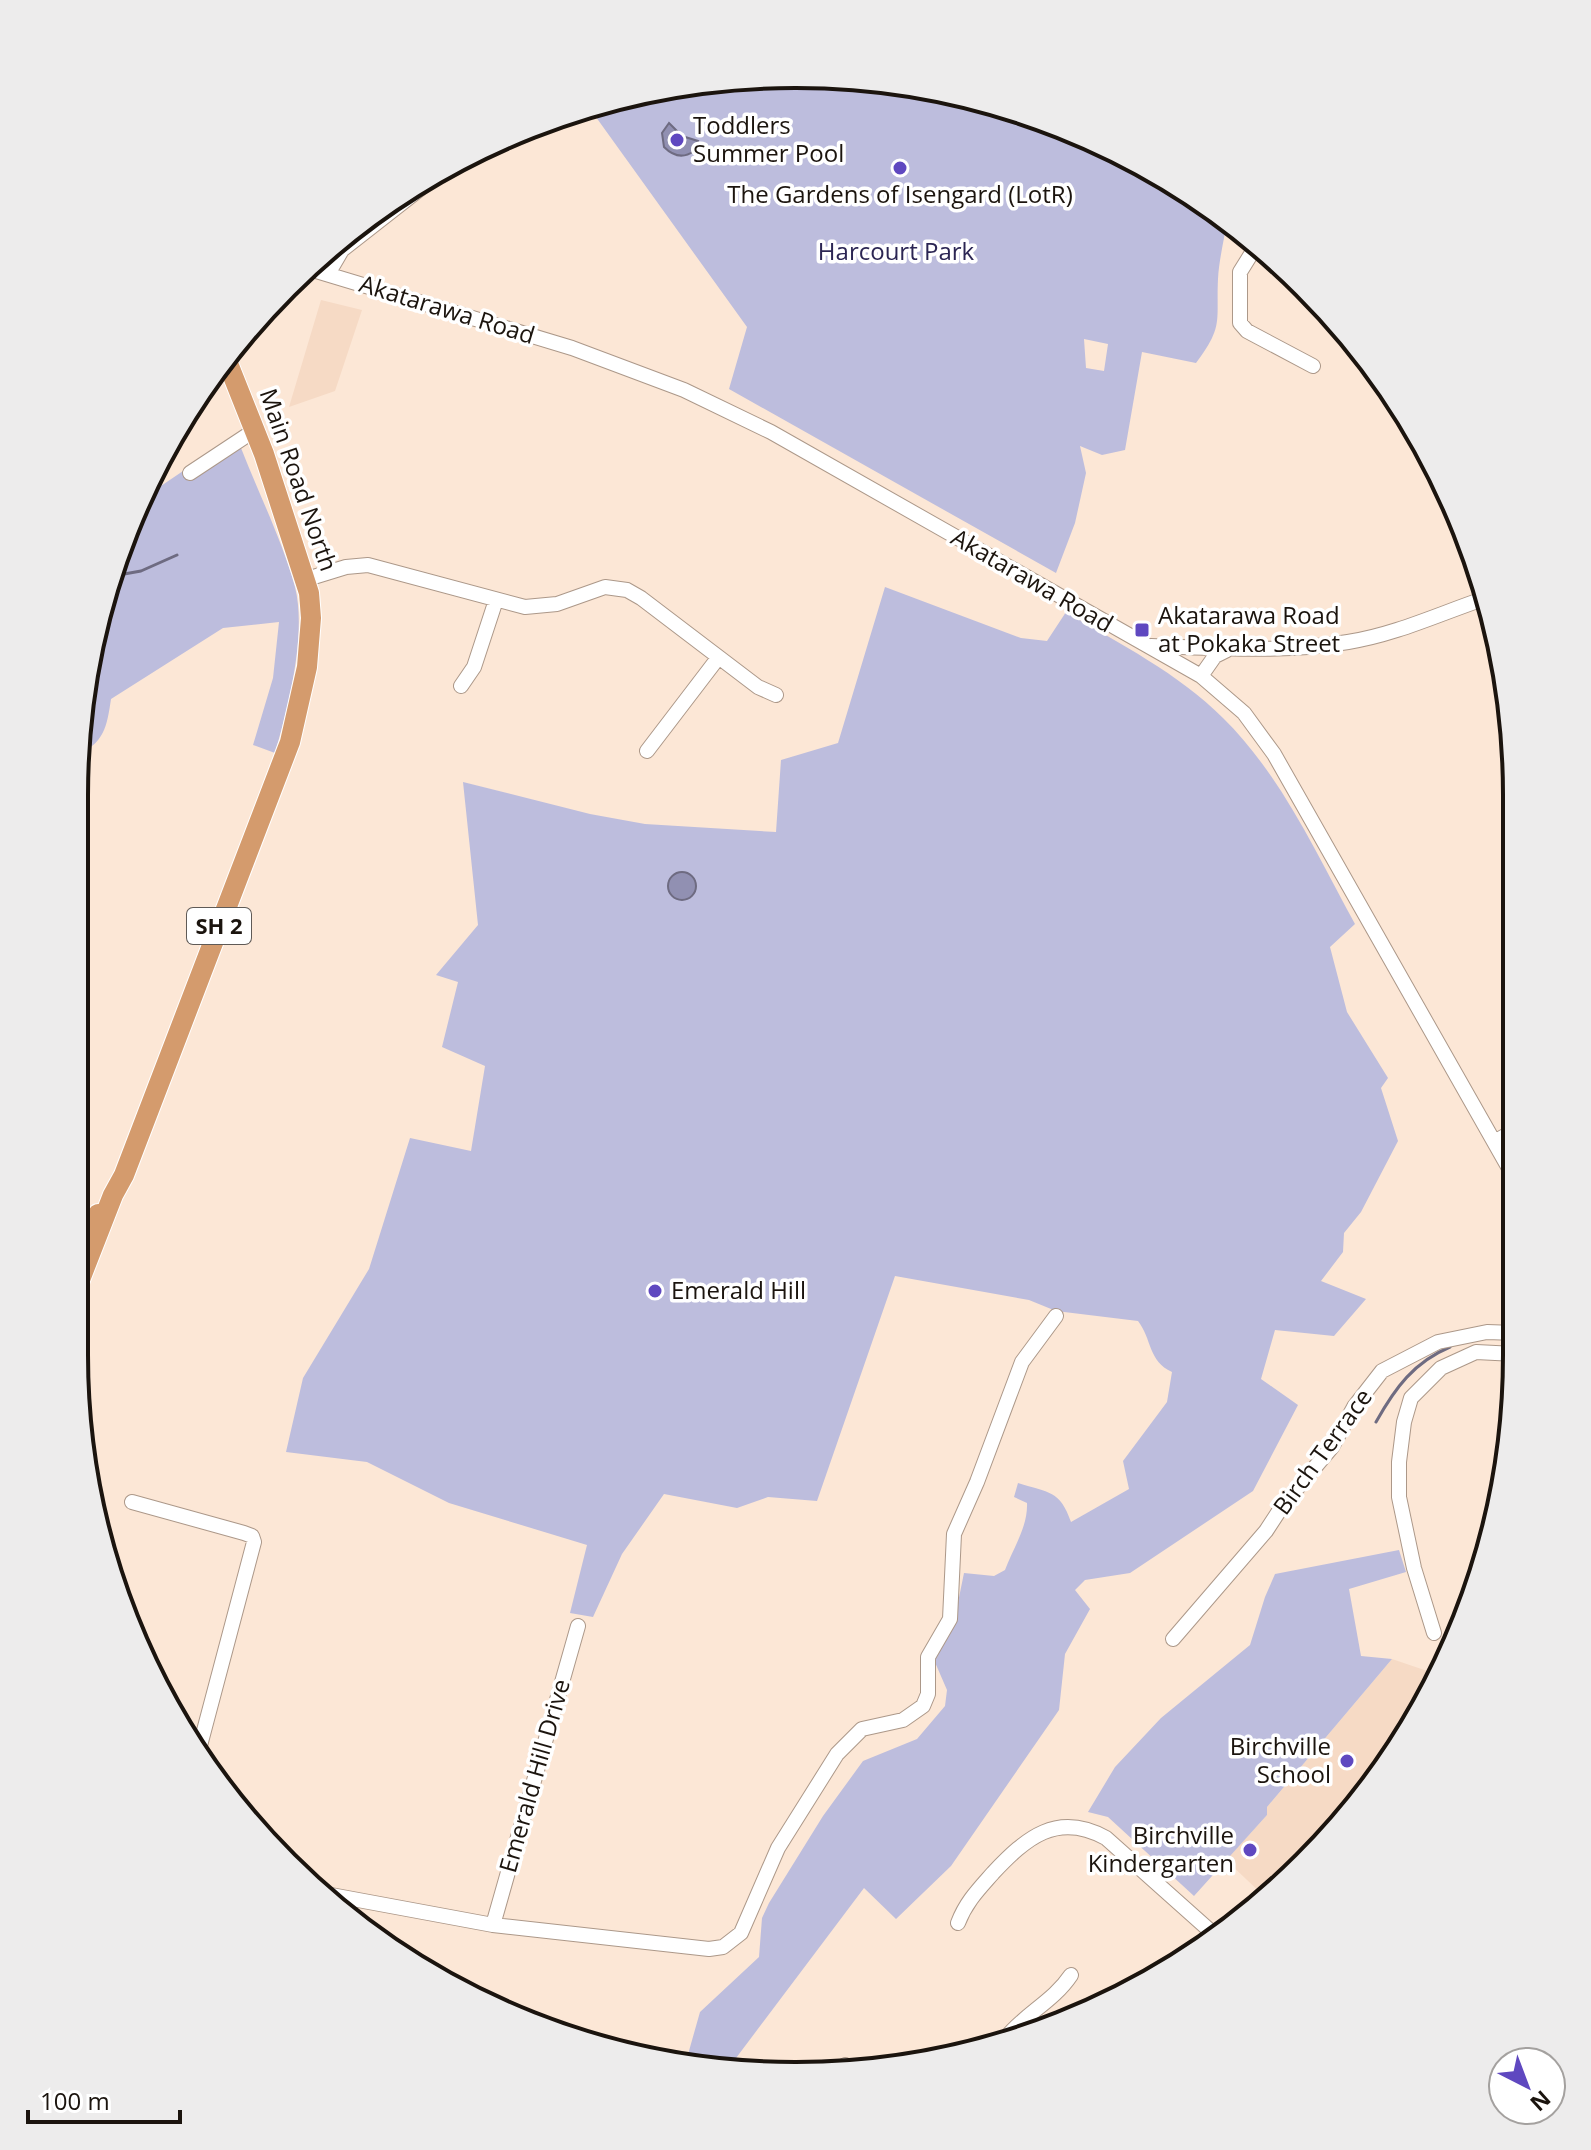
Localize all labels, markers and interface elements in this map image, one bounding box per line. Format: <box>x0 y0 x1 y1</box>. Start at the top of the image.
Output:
place label: Toddlers Summer Pool <box>693 108 844 169</box>
marker: Toddlers Summer Pool <box>668 131 686 149</box>
marker: The Gardens of Isengard (LotR) <box>891 159 909 177</box>
place label: The Gardens of Isengard (LotR) <box>727 177 1073 210</box>
park label: Harcourt Park <box>818 234 975 267</box>
street label: Akatarawa Road <box>356 266 539 351</box>
street label: Main Road North <box>253 384 346 575</box>
street label: Akatarawa Road <box>946 520 1120 639</box>
place label: Akatarawa Road at Pokaka Street <box>1158 598 1340 659</box>
marker: Akatarawa Road at Pokaka Street <box>1133 621 1151 639</box>
road number: SH 2 <box>187 908 251 944</box>
place label: Emerald Hill <box>671 1273 806 1306</box>
marker: Emerald Hill <box>646 1282 664 1300</box>
street label: Birch Terrace <box>1265 1381 1379 1521</box>
street label: Emerald Hill Drive <box>490 1675 577 1876</box>
place label: Birchville School <box>1230 1729 1331 1790</box>
marker: Birchville School <box>1338 1752 1356 1770</box>
place label: Birchville Kindergarten <box>1088 1818 1234 1879</box>
marker: Birchville Kindergarten <box>1241 1841 1259 1859</box>
north arrow <box>1487 2046 1567 2126</box>
scale bar <box>28 2074 180 2124</box>
text: 100 m <box>40 2084 110 2117</box>
text: N <box>1524 2084 1558 2119</box>

